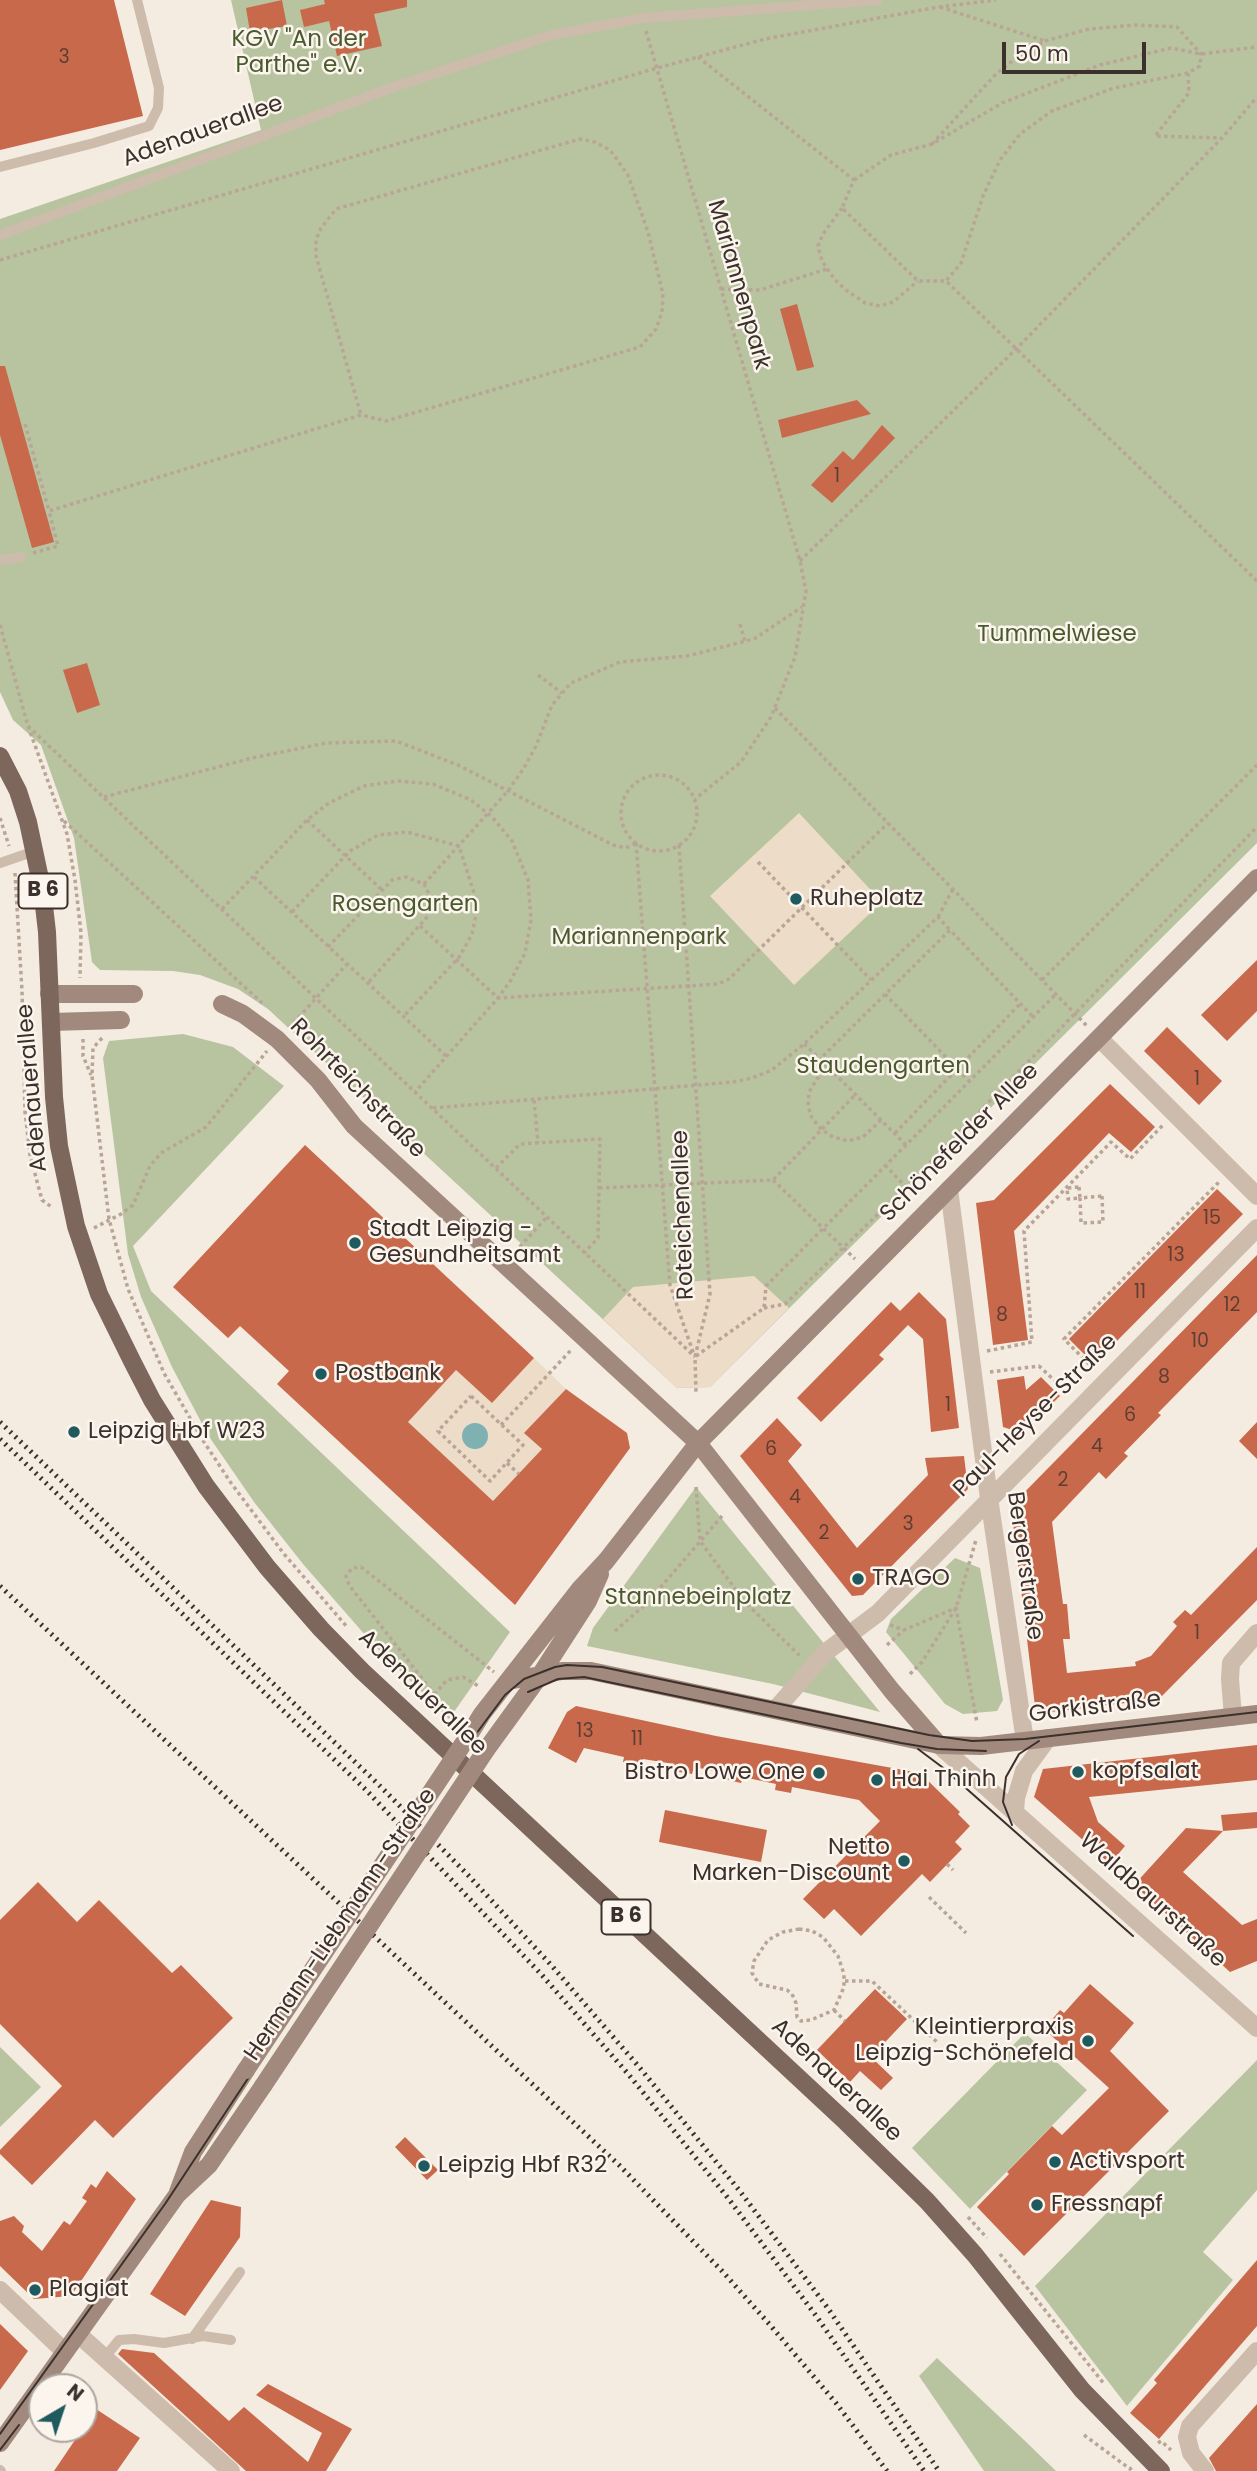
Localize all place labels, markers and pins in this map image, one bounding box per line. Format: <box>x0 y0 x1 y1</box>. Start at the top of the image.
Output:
place label: Ruheplatz <box>810 885 923 913</box>
marker: Ruheplatz <box>788 891 804 907</box>
place label: Stadt Leipzig - Gesundheitsamt <box>369 1216 561 1270</box>
marker: Stadt Leipzig - Gesundheitsamt <box>347 1235 363 1251</box>
place label: Postbank <box>335 1360 441 1388</box>
marker: Postbank <box>313 1366 329 1382</box>
place label: Leipzig Hbf W23 <box>88 1418 266 1446</box>
marker: Leipzig Hbf W23 <box>66 1424 82 1440</box>
place label: TRAGO <box>872 1565 950 1593</box>
marker: TRAGO <box>850 1571 866 1587</box>
place label: kopfsalat <box>1092 1758 1199 1786</box>
place label: Bistro Lowe One <box>624 1759 805 1787</box>
marker: kopfsalat <box>1070 1764 1086 1780</box>
marker: Bistro Lowe One <box>811 1765 827 1781</box>
place label: Hai Thinh <box>891 1766 997 1794</box>
marker: Hai Thinh <box>869 1772 885 1788</box>
place label: Netto Marken-Discount <box>692 1834 890 1888</box>
marker: Netto Marken-Discount <box>896 1853 912 1869</box>
place label: Kleintierpraxis Leipzig-Schönefeld <box>855 2014 1074 2068</box>
marker: Kleintierpraxis Leipzig-Schönefeld <box>1080 2033 1096 2049</box>
place label: Activsport <box>1069 2148 1185 2176</box>
place label: Leipzig Hbf R32 <box>438 2152 607 2180</box>
marker: Activsport <box>1047 2154 1063 2170</box>
marker: Leipzig Hbf R32 <box>416 2158 432 2174</box>
place label: Fressnapf <box>1051 2191 1163 2219</box>
marker: Fressnapf <box>1029 2197 1045 2213</box>
place label: Plagiat <box>49 2276 129 2304</box>
marker: Plagiat <box>27 2282 43 2298</box>

